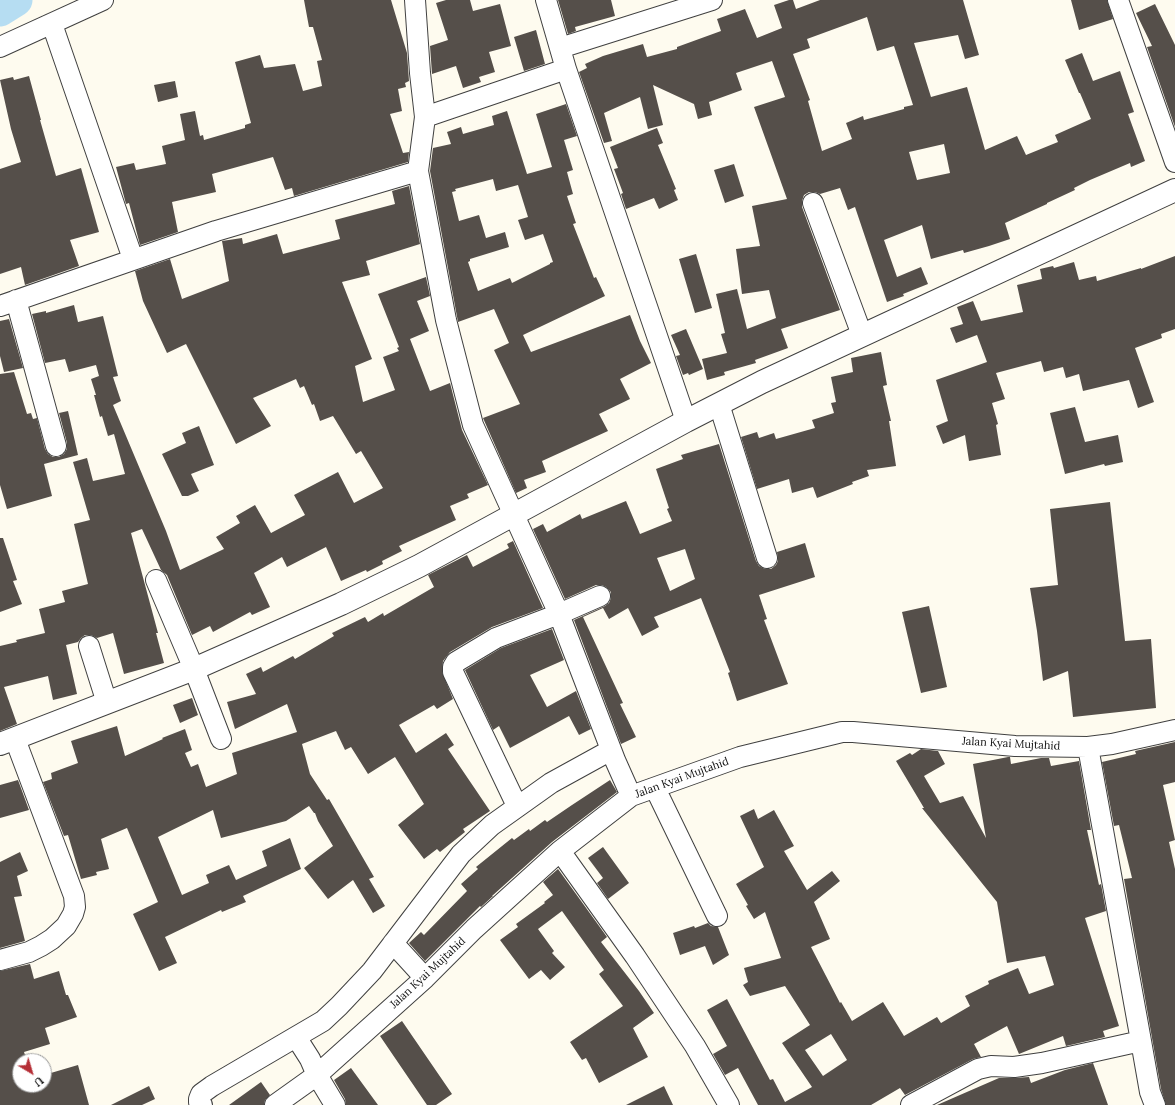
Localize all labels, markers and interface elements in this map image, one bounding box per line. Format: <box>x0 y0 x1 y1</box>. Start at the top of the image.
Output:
street label: Jalan Kyai Mujtahid <box>962 735 1060 753</box>
street label: Jalan Kyai Mujtahid <box>633 755 731 801</box>
street label: Jalan Kyai Mujtahid <box>388 935 468 1011</box>
north arrow <box>12 1053 52 1093</box>
text: U <box>31 1074 46 1090</box>

